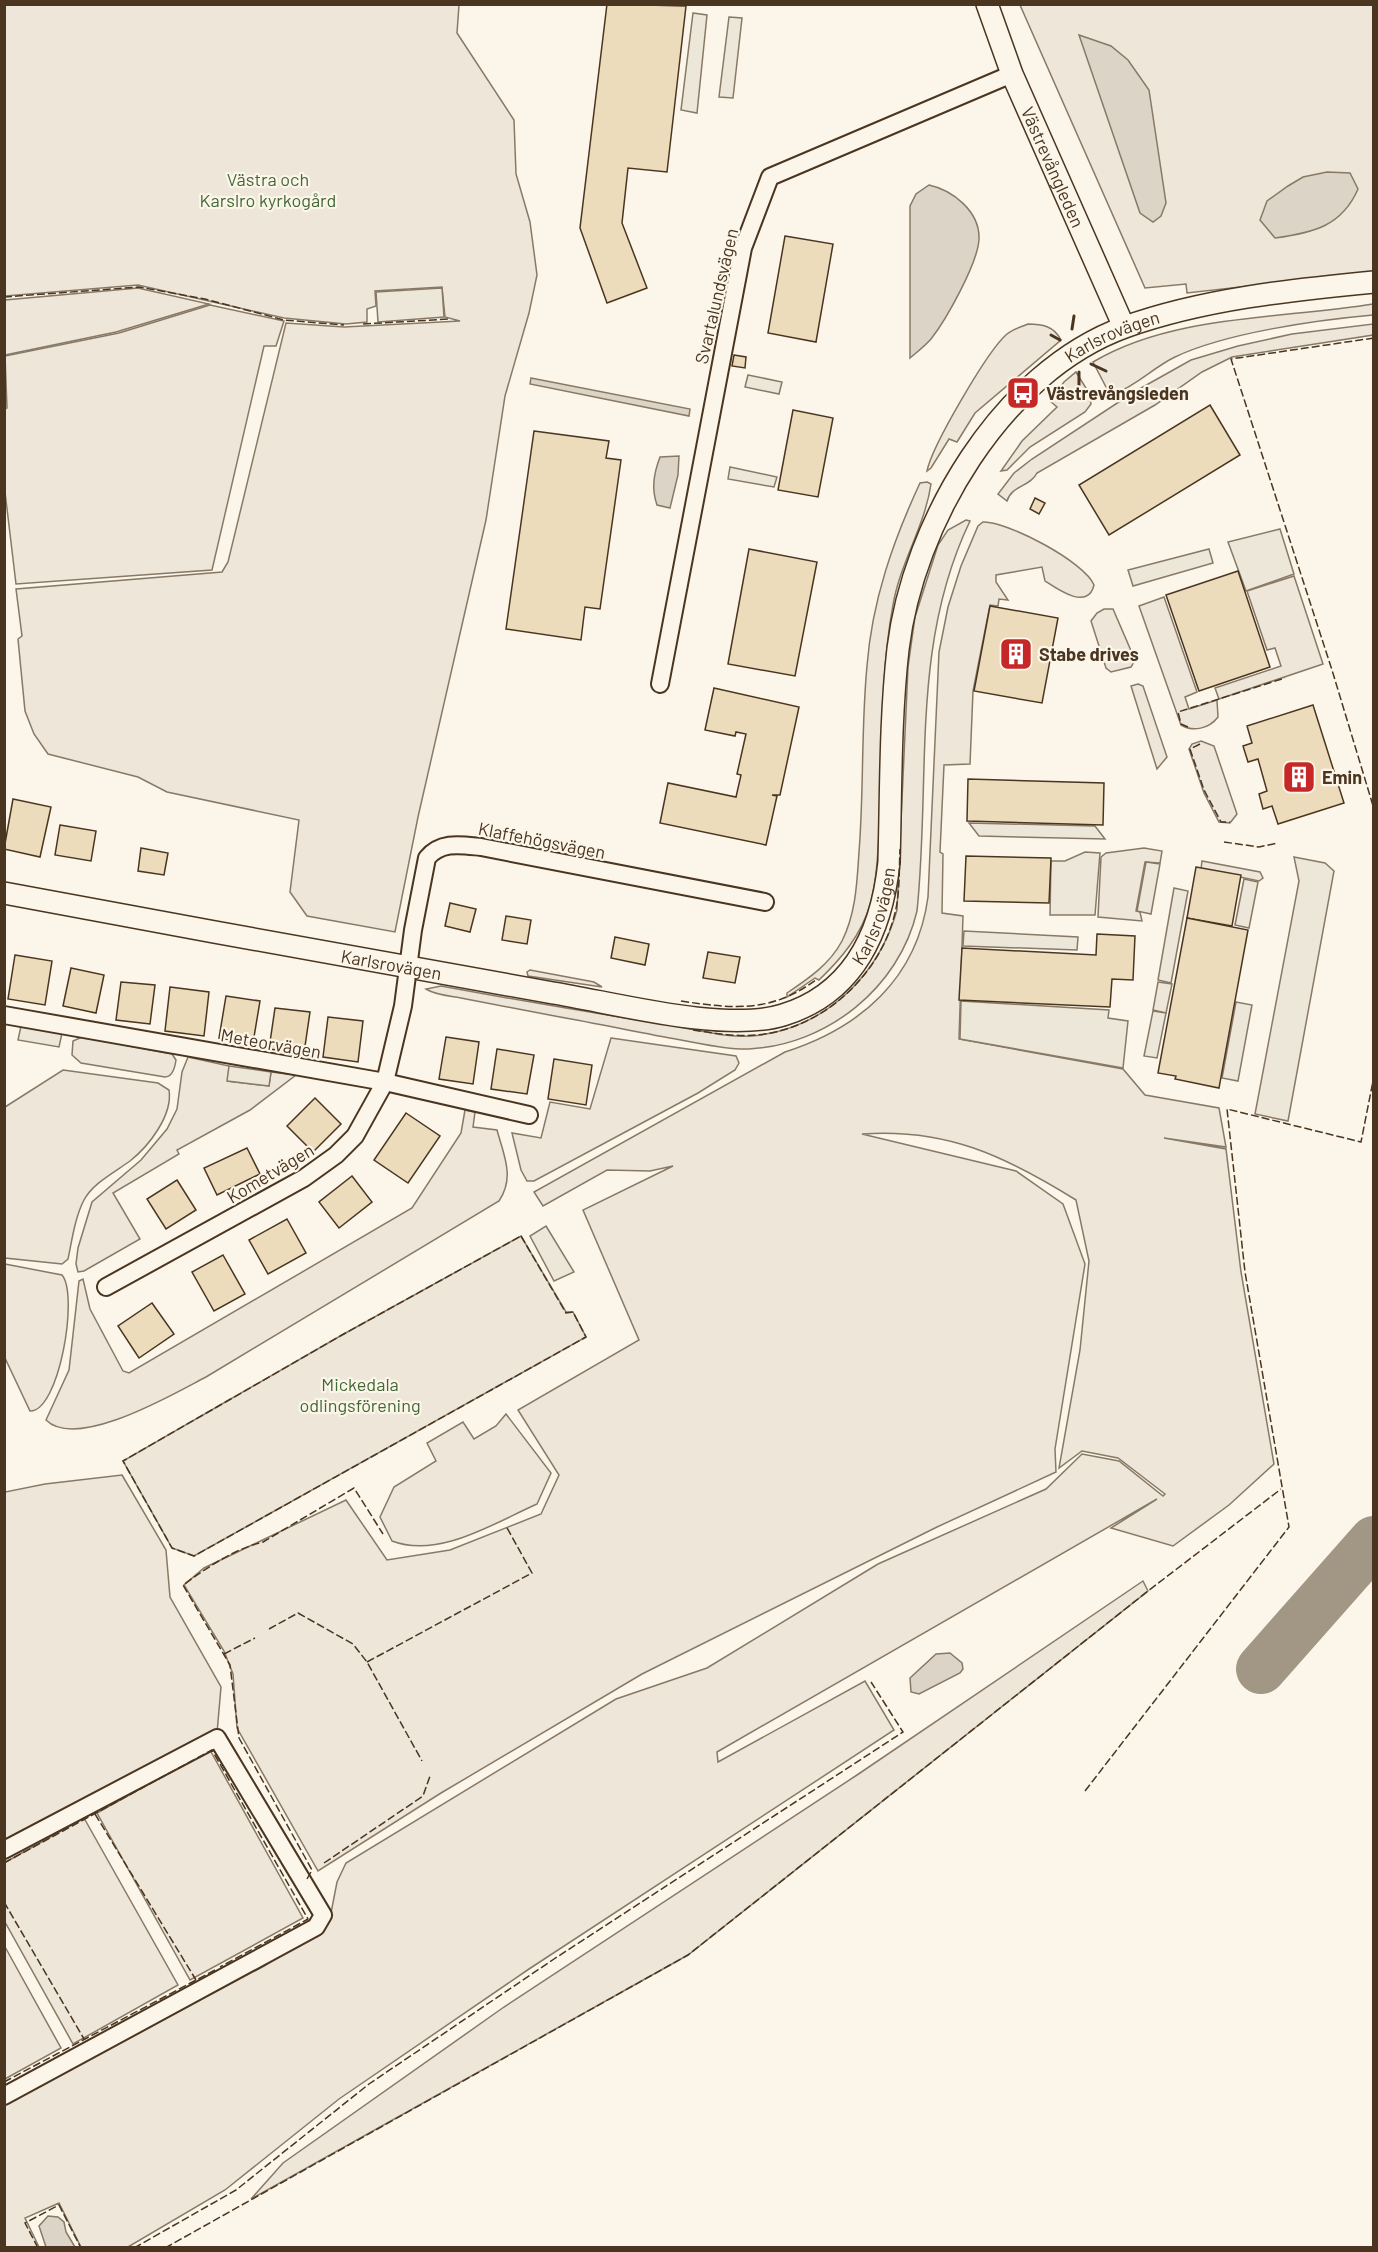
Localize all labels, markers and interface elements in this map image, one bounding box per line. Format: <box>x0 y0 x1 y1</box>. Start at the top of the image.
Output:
street label: Västrevångleden <box>1017 103 1089 231</box>
park label: Västra och Karslro kyrkogård <box>200 168 336 211</box>
street label: Svartalundsvägen <box>690 226 742 366</box>
street label: Karlsrovägen <box>1060 306 1162 367</box>
bus stop icon: Västrevångsleden <box>1005 375 1041 411</box>
place label: Västrevångsleden <box>1046 382 1189 404</box>
building icon: Stabe drives <box>998 636 1034 672</box>
place label: Stabe drives <box>1039 643 1139 665</box>
building icon: Emin <box>1281 759 1317 795</box>
place label: Emin <box>1322 766 1362 788</box>
street label: Klaffehögsvägen <box>477 817 607 863</box>
street label: Karlsrovägen <box>847 866 899 969</box>
street label: Karlsrovägen <box>339 944 443 984</box>
street label: Meteorvägen <box>219 1023 323 1063</box>
street label: Kometvägen <box>222 1138 318 1208</box>
park label: Mickedala odlingsförening <box>299 1373 421 1416</box>

